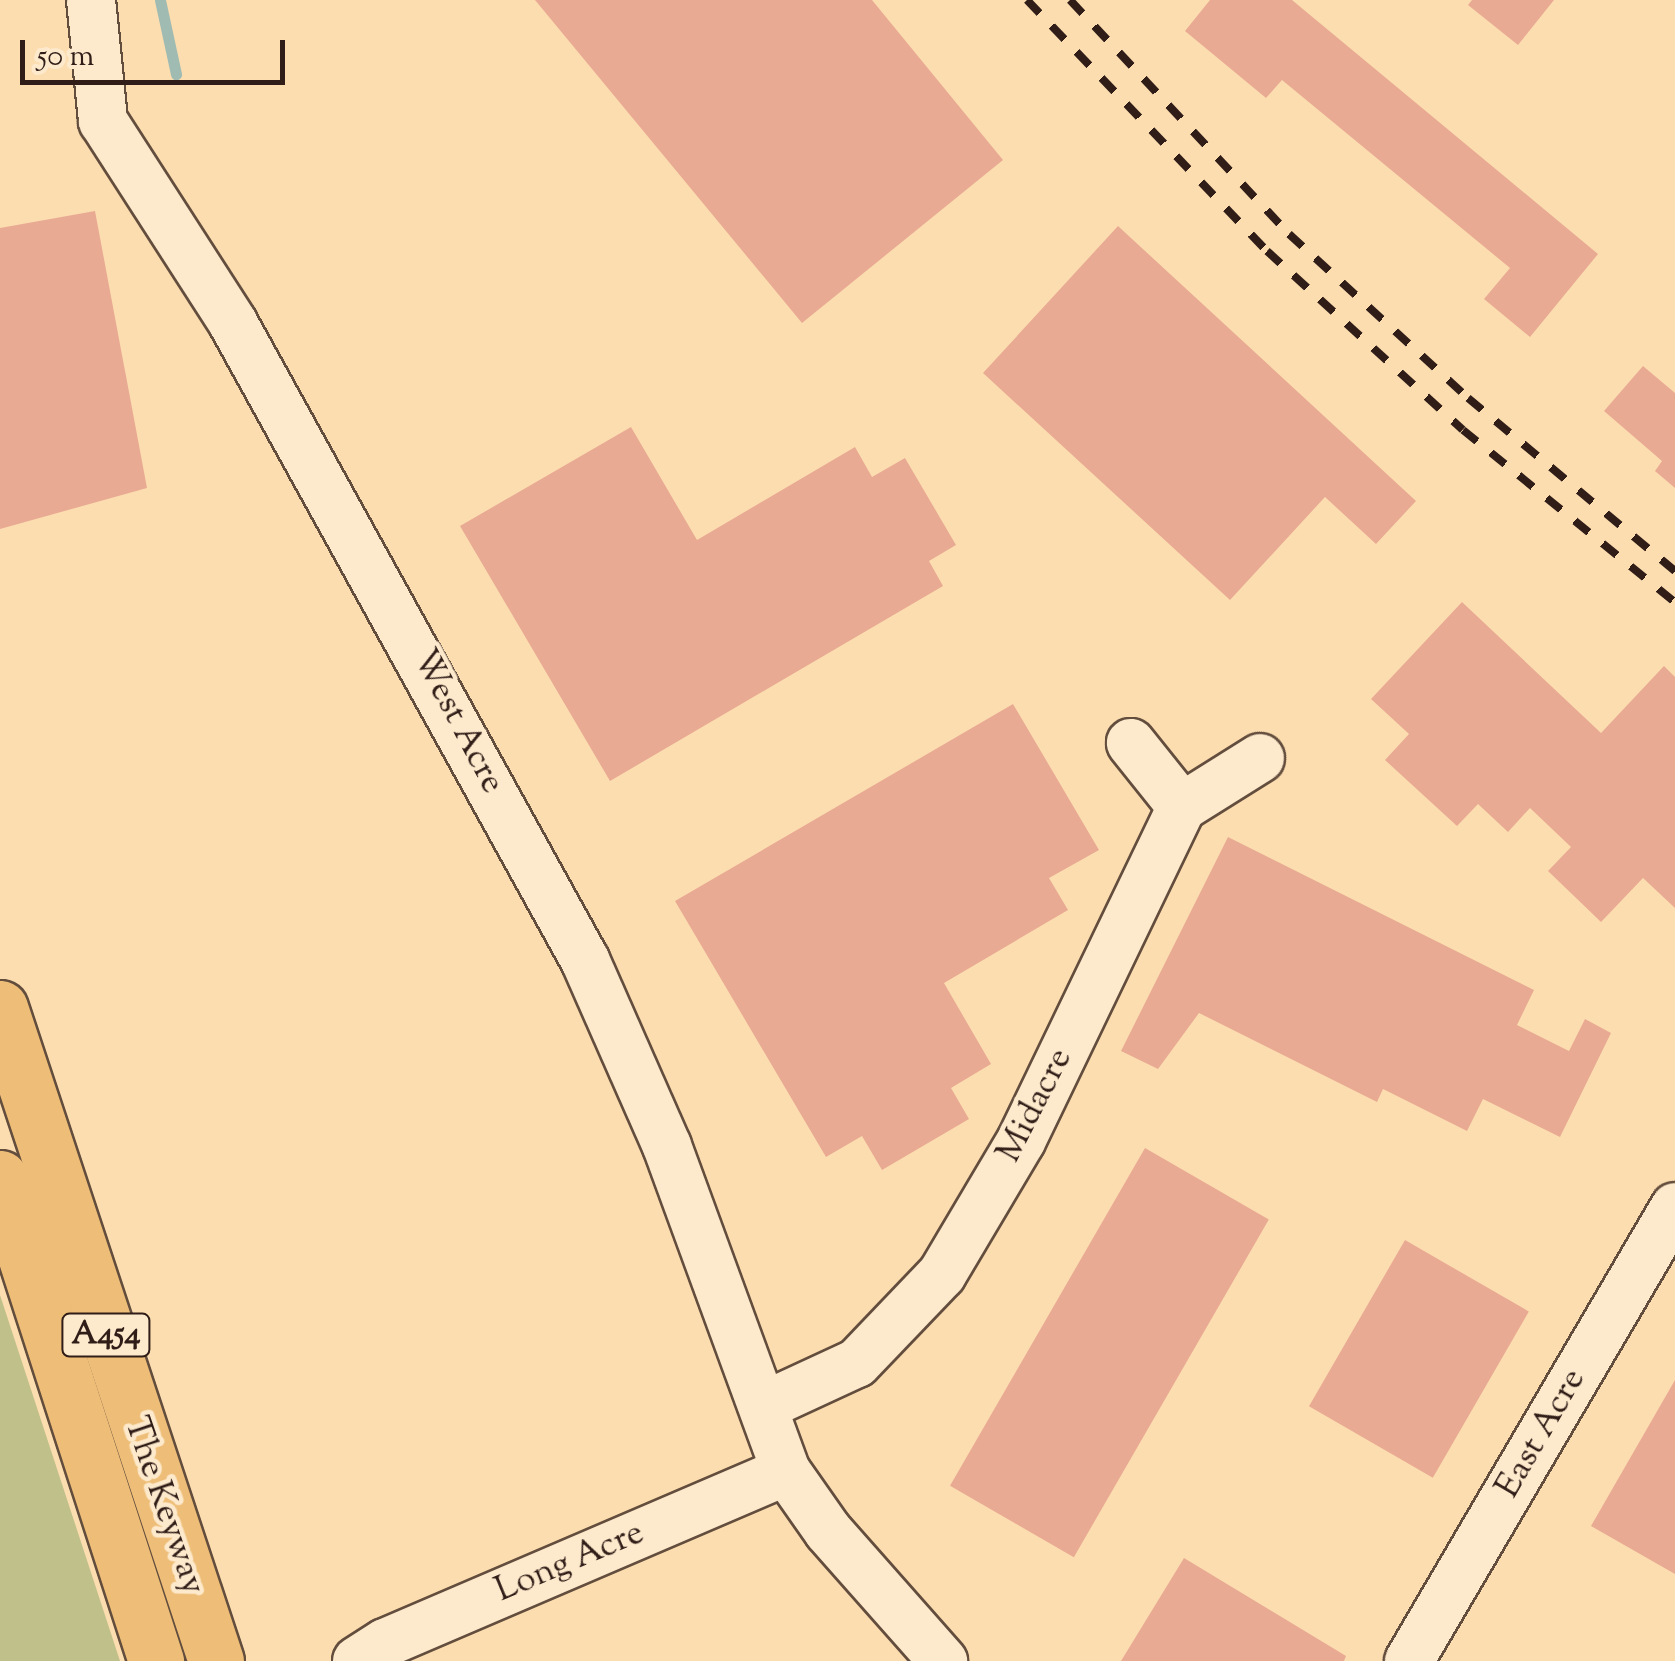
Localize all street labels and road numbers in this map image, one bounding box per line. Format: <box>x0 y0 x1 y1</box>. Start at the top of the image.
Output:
street label: West Acre <box>402 643 512 801</box>
street label: Midacre <box>989 1042 1083 1170</box>
road number: A454 <box>61 1308 151 1362</box>
street label: East Acre <box>1488 1362 1596 1506</box>
street label: The Keyway <box>113 1412 213 1600</box>
street label: Long Acre <box>489 1513 651 1613</box>

